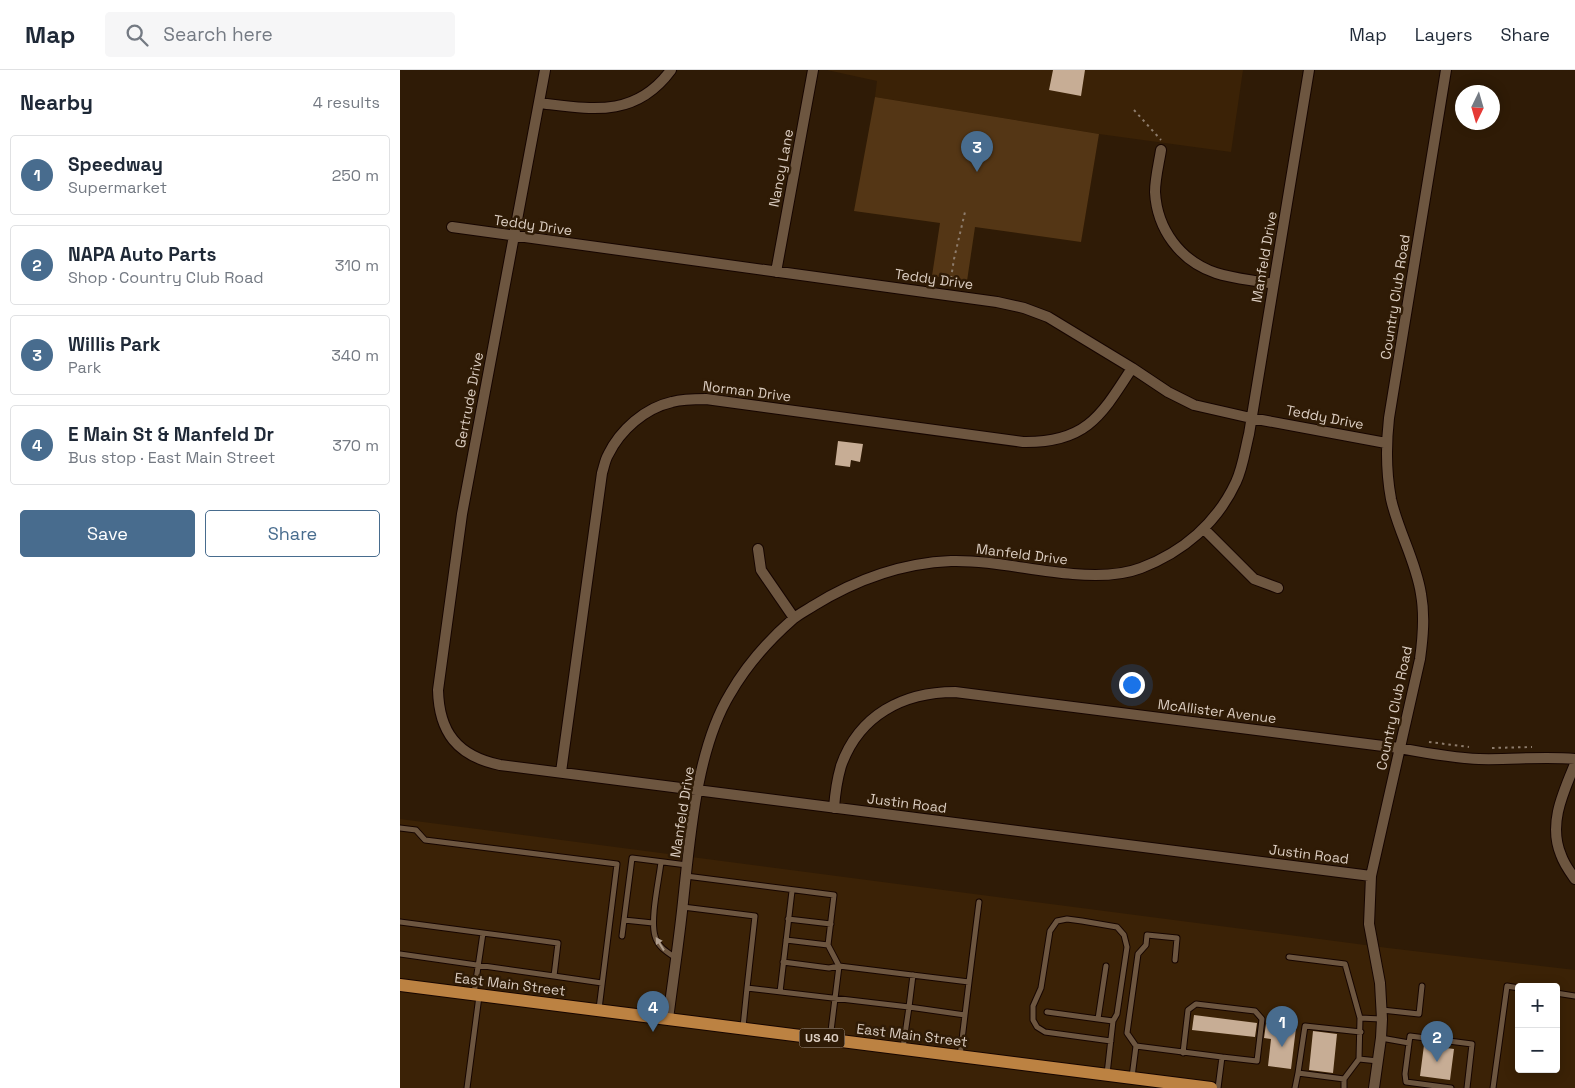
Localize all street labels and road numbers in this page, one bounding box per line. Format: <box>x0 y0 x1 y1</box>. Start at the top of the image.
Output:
street label: Nancy Lane <box>765 127 797 209</box>
street label: Manfeld Drive <box>1247 210 1281 304</box>
street label: Teddy Drive <box>493 211 573 239</box>
street label: Country Club Road <box>1376 233 1414 361</box>
street label: Teddy Drive <box>894 265 974 293</box>
street label: Gertrude Drive <box>451 350 487 450</box>
street label: Norman Drive <box>702 377 792 405</box>
street label: Teddy Drive <box>1285 401 1365 433</box>
street label: Manfeld Drive <box>975 539 1069 569</box>
street label: Country Club Road <box>1372 644 1416 772</box>
street label: McAllister Avenue <box>1157 695 1277 727</box>
street label: Manfeld Drive <box>666 765 698 859</box>
street label: Justin Road <box>866 789 948 817</box>
street label: Justin Road <box>1268 840 1350 868</box>
street label: East Main Street <box>453 968 567 1000</box>
street label: East Main Street <box>855 1019 969 1051</box>
road number: US 40 <box>800 1028 844 1048</box>

